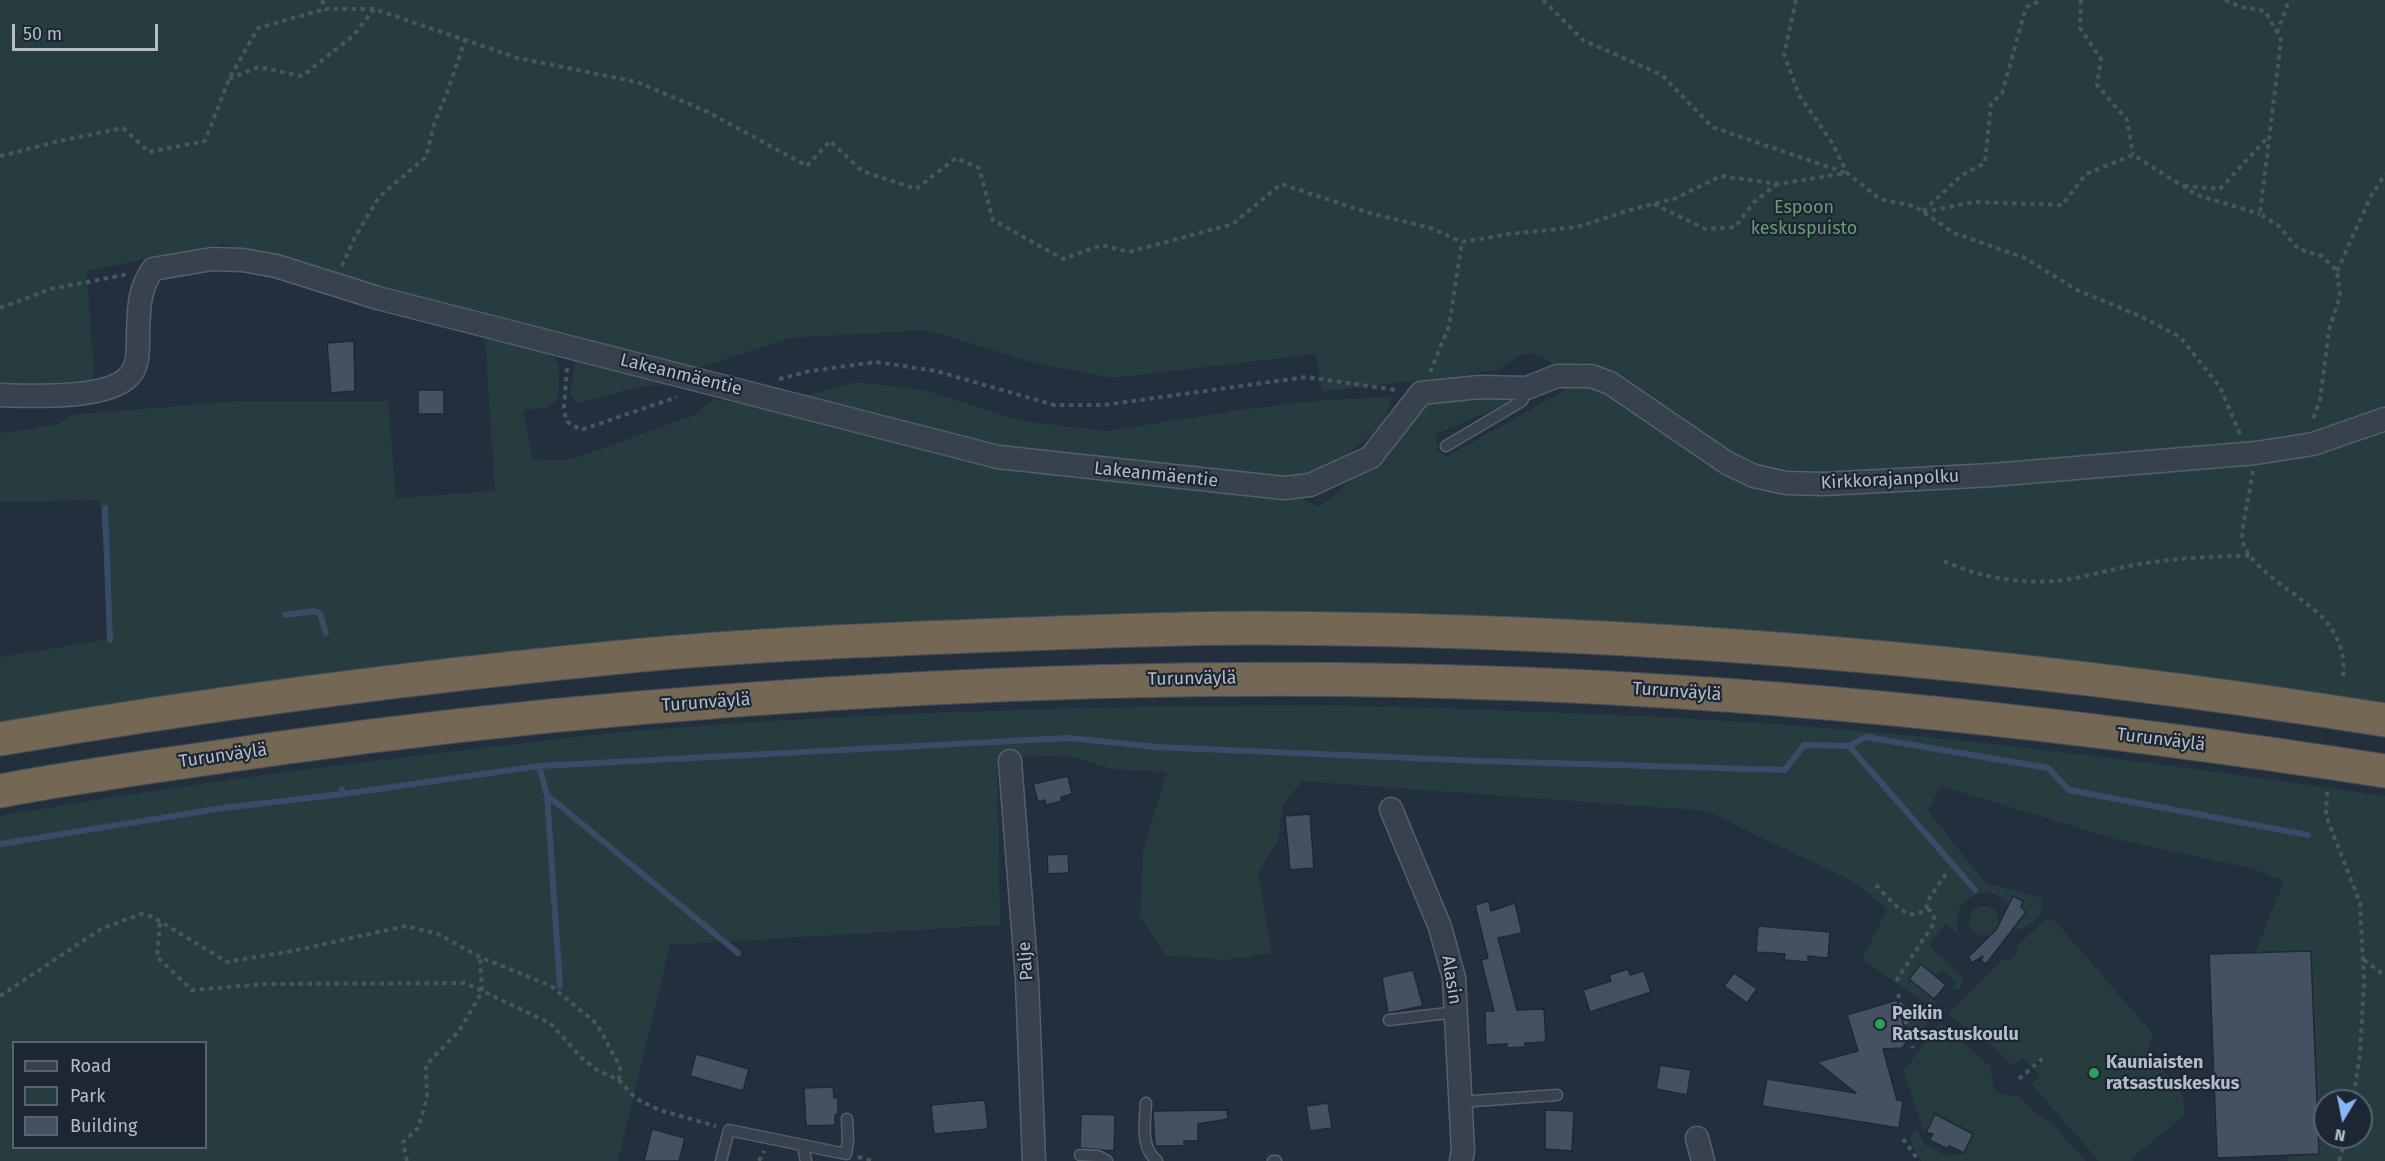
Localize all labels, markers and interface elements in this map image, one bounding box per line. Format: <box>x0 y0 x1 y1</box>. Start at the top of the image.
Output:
scale bar <box>15 12 160 50</box>
text: 50 m <box>23 23 62 45</box>
park label: Espoon keskuspuisto <box>1751 197 1857 240</box>
street label: Lakeanmäentie <box>618 349 744 401</box>
street label: Lakeanmäentie <box>1093 458 1219 492</box>
street label: Kirkkorajanpolku <box>1820 466 1960 494</box>
street label: Turunväylä <box>1147 667 1237 691</box>
street label: Turunväylä <box>1632 678 1722 706</box>
street label: Turunväylä <box>661 689 751 717</box>
street label: Turunväylä <box>2116 724 2206 756</box>
street label: Turunväylä <box>178 739 268 773</box>
street label: Palje <box>1014 941 1038 981</box>
street label: Alasin <box>1436 954 1466 1006</box>
place label: Peikin Ratsastuskoulu <box>1892 1003 2019 1046</box>
marker: Peikin Ratsastuskoulu <box>1873 1017 1887 1031</box>
legend <box>12 1041 207 1149</box>
place label: Kauniaisten ratsastuskeskus <box>2106 1052 2239 1094</box>
text: Road <box>70 1055 112 1077</box>
marker: Kauniaisten ratsastuskeskus <box>2087 1066 2101 1080</box>
text: Park <box>70 1085 105 1107</box>
north arrow <box>2313 1089 2373 1149</box>
text: Building <box>70 1115 137 1137</box>
text: N <box>2333 1125 2347 1146</box>

